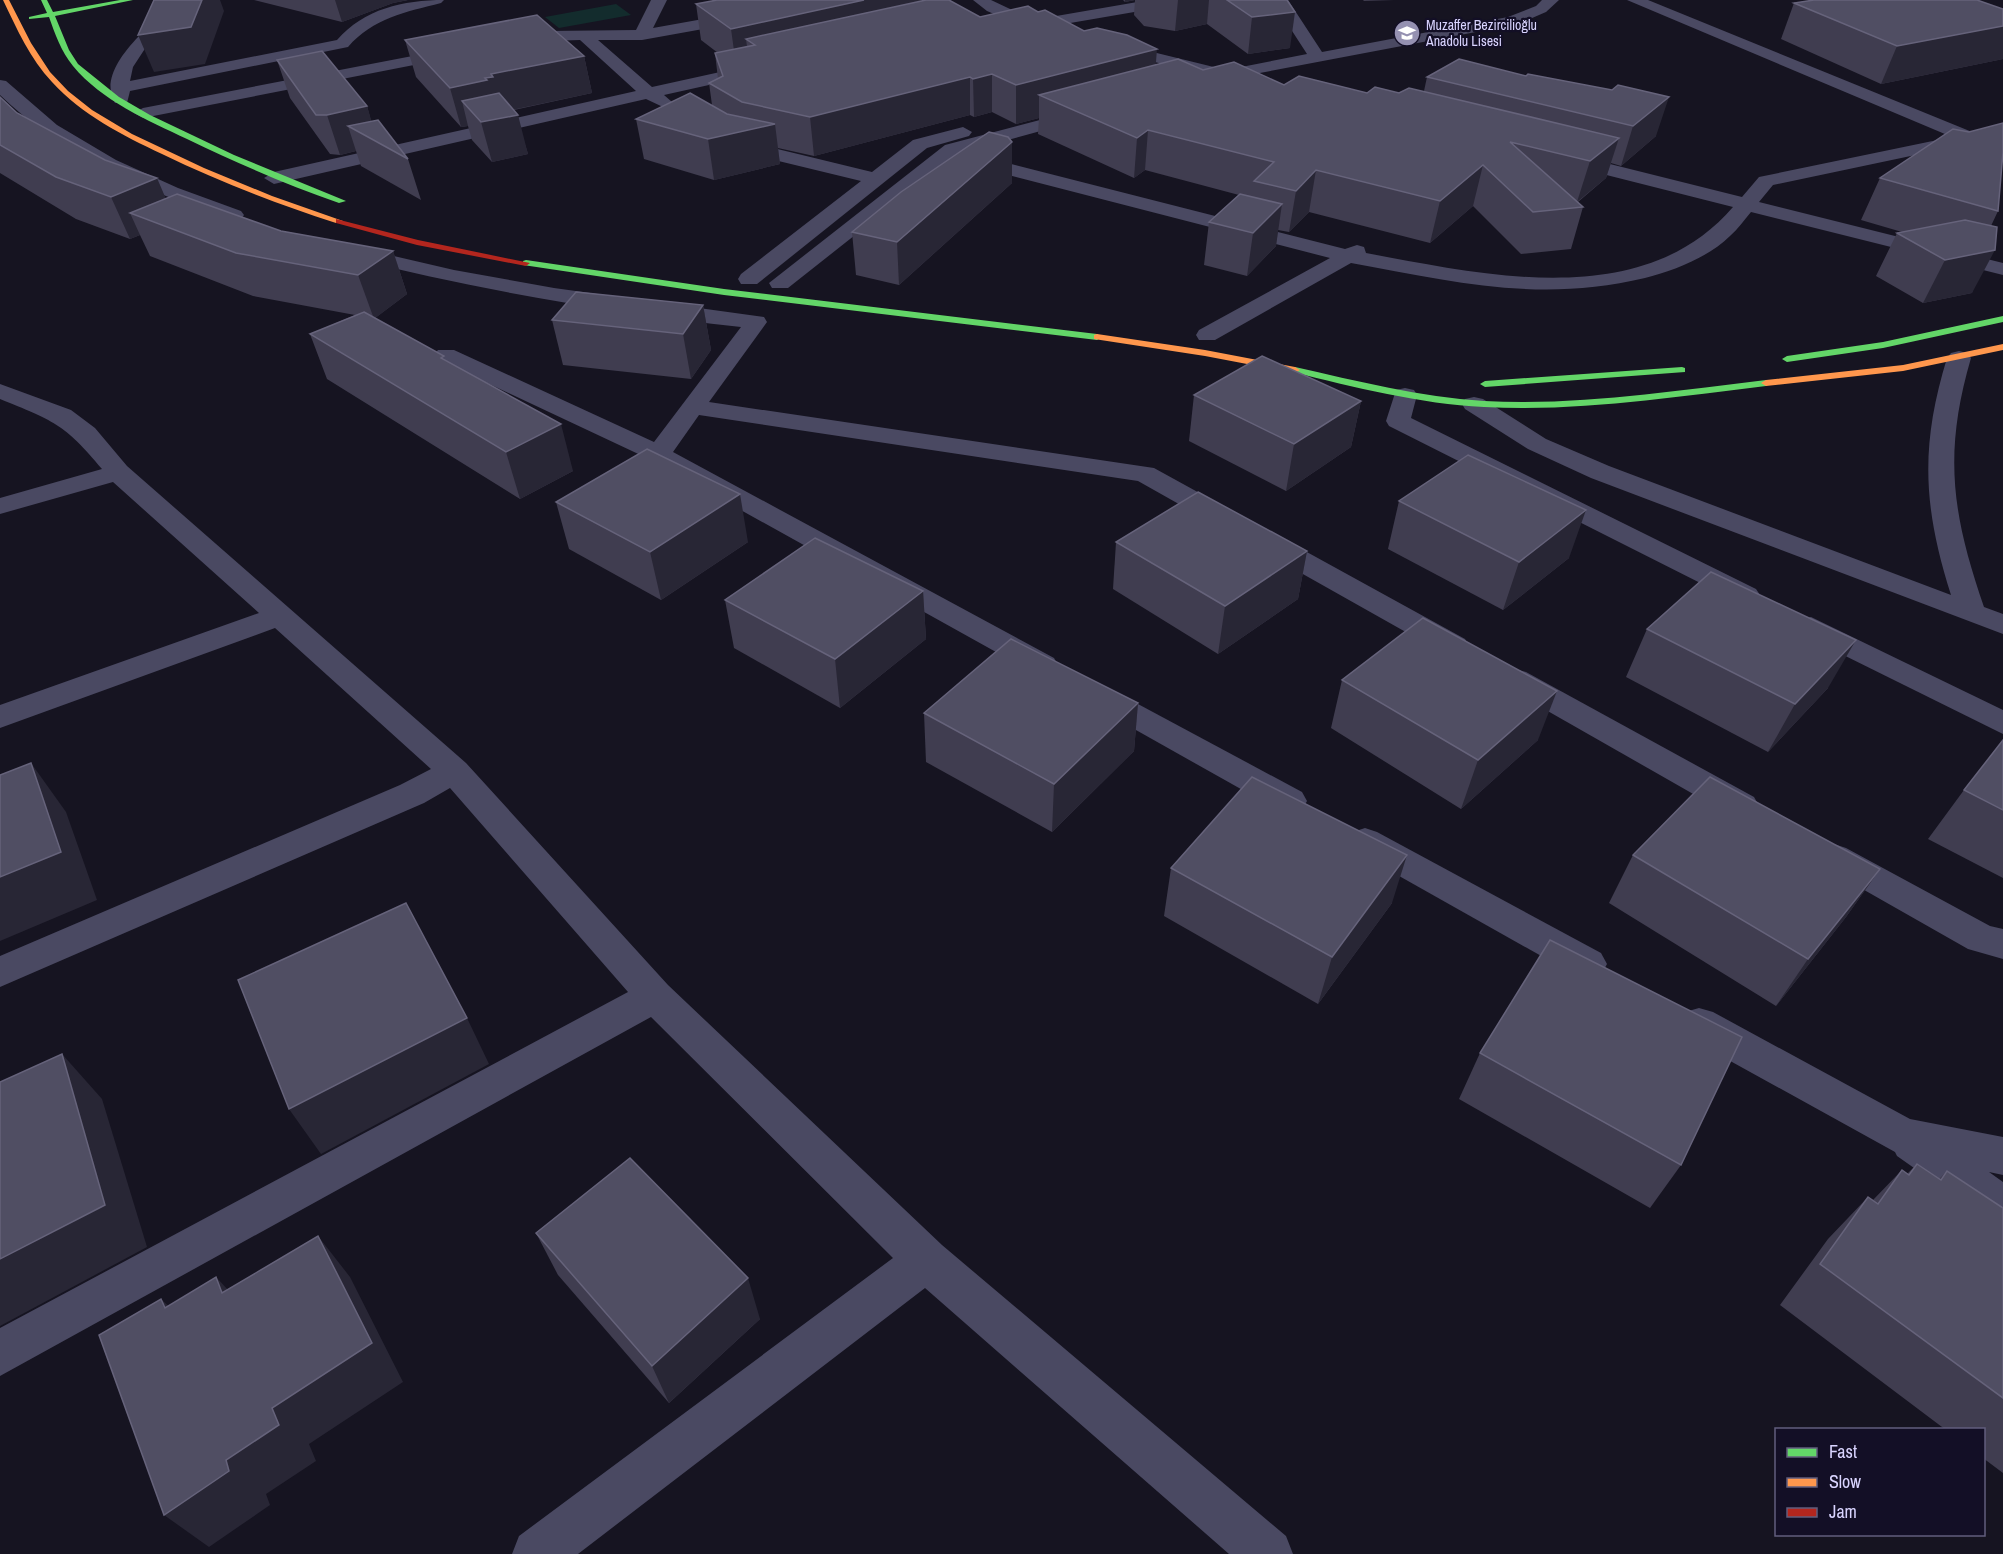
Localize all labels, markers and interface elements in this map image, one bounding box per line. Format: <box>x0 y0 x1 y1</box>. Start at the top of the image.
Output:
place label: Muzaffer Bezircilioğlu Anadolu Lisesi <box>1425 16 1537 50</box>
school or university icon: Muzaffer Bezircilioğlu Anadolu Lisesi <box>1392 18 1422 48</box>
legend <box>1775 1428 1985 1536</box>
text: Fast <box>1829 1439 1857 1464</box>
text: Slow <box>1829 1469 1861 1494</box>
text: Jam <box>1829 1499 1857 1524</box>

